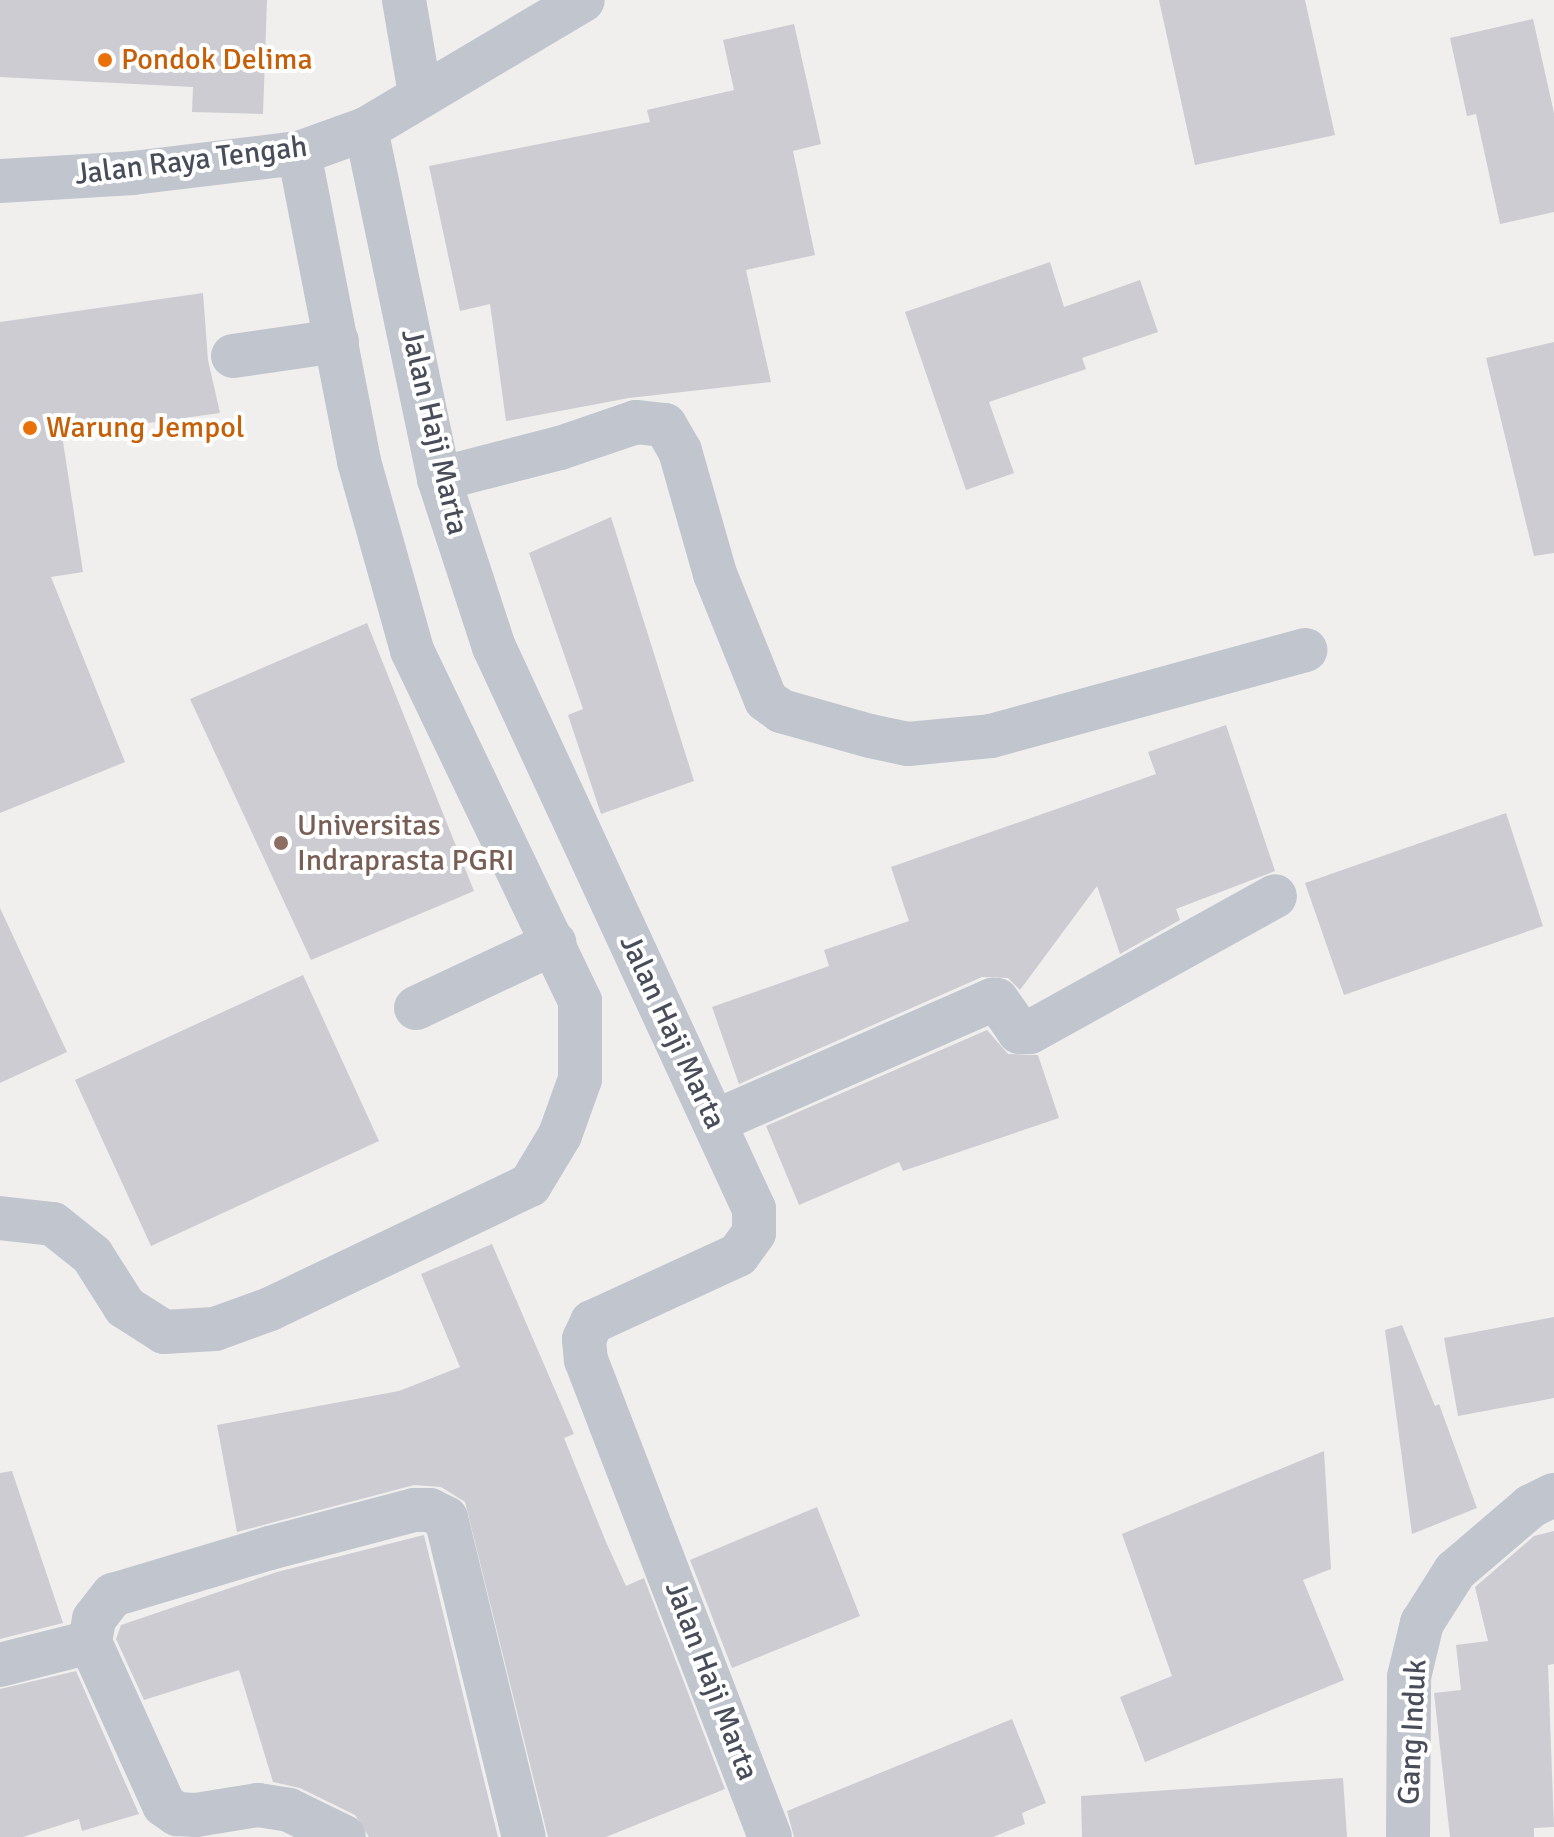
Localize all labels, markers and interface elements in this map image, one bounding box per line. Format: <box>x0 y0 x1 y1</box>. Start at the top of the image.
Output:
place label: Pondok Delima <box>121 42 313 78</box>
marker: Pondok Delima <box>96 51 114 69</box>
street label: Jalan Raya Tengah <box>73 129 309 193</box>
street label: Jalan Haji Marta <box>393 326 475 538</box>
place label: Warung Jempol <box>46 410 245 446</box>
marker: Warung Jempol <box>21 419 39 437</box>
place label: Universitas Indraprasta PGRI <box>297 808 515 878</box>
marker: Universitas Indraprasta PGRI <box>272 834 290 852</box>
street label: Jalan Haji Marta <box>611 929 733 1135</box>
street label: Jalan Haji Marta <box>657 1576 765 1786</box>
street label: Gang Induk <box>1391 1658 1435 1806</box>

